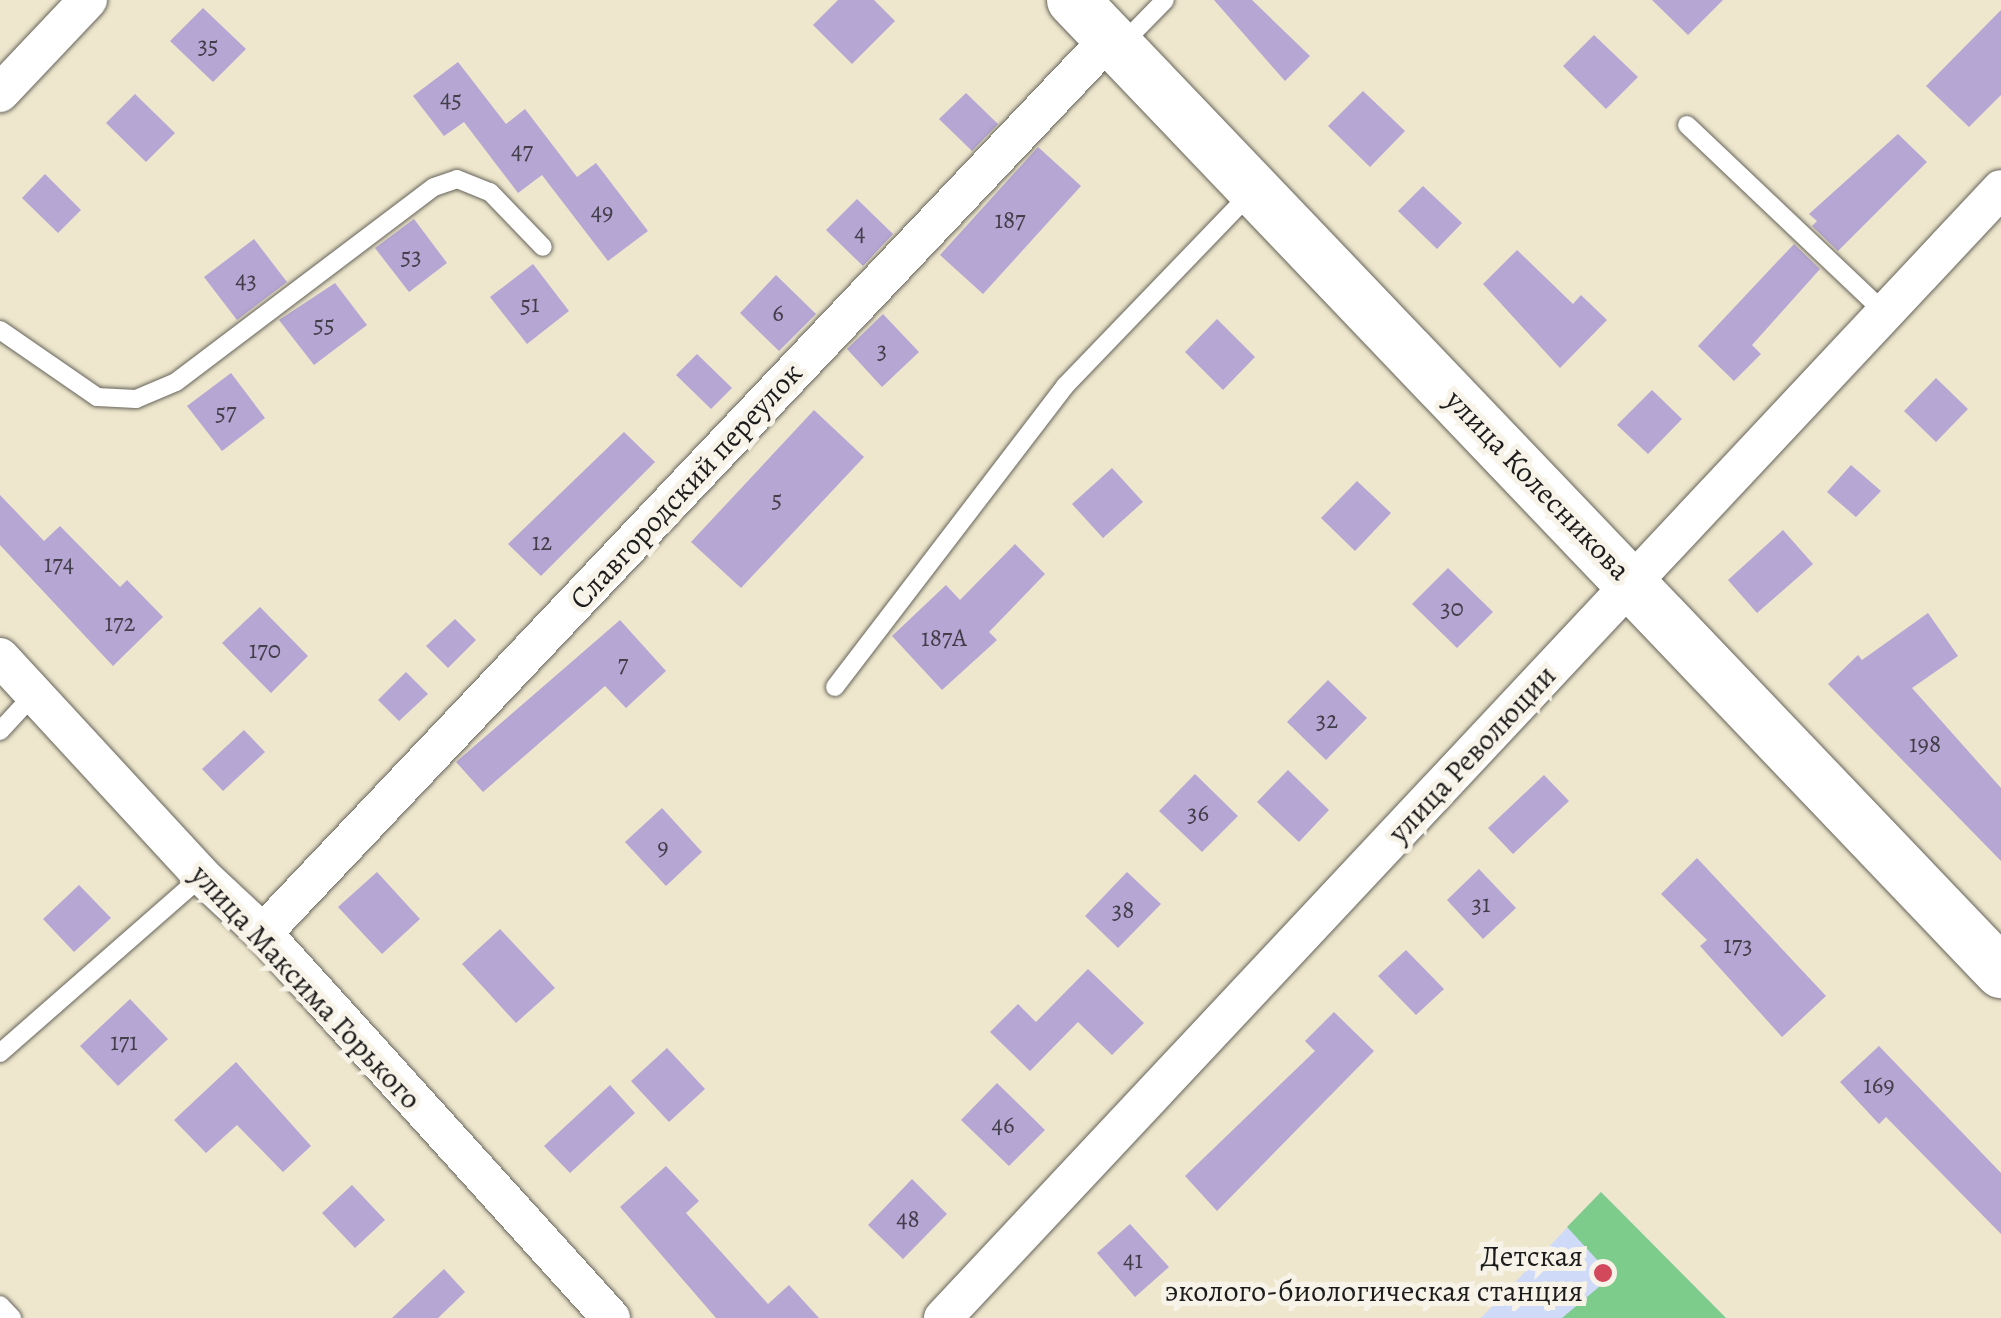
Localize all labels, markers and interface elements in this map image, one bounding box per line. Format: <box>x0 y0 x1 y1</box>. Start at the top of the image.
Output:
house number: 35 <box>197 30 219 60</box>
house number: 45 <box>440 84 462 114</box>
house number: 47 <box>511 136 533 166</box>
house number: 49 <box>591 197 613 227</box>
house number: 187 <box>994 205 1026 235</box>
house number: 4 <box>854 218 866 248</box>
house number: 53 <box>400 241 422 271</box>
house number: 43 <box>235 265 257 295</box>
house number: 51 <box>520 289 540 319</box>
house number: 6 <box>772 298 784 328</box>
house number: 55 <box>313 309 335 339</box>
house number: 3 <box>877 335 887 365</box>
street label: Славгородский переулок <box>562 355 810 617</box>
street label: улица Колесникова <box>1438 382 1638 588</box>
house number: 57 <box>215 397 237 427</box>
house number: 5 <box>772 484 782 514</box>
house number: 12 <box>532 527 552 557</box>
house number: 174 <box>44 549 74 579</box>
house number: 30 <box>1440 593 1464 623</box>
house number: 172 <box>105 608 135 638</box>
house number: 187А <box>921 623 967 653</box>
house number: 170 <box>249 635 281 665</box>
house number: 7 <box>618 649 628 679</box>
street label: улица Революции <box>1381 658 1563 850</box>
house number: 32 <box>1316 705 1338 735</box>
house number: 198 <box>1909 729 1941 759</box>
house number: 36 <box>1187 798 1209 828</box>
house number: 9 <box>657 832 669 862</box>
street label: улица Максима Горького <box>183 857 429 1117</box>
house number: 31 <box>1472 889 1490 919</box>
house number: 38 <box>1112 895 1134 925</box>
house number: 173 <box>1723 930 1753 960</box>
house number: 171 <box>110 1027 138 1057</box>
house number: 169 <box>1863 1070 1895 1100</box>
house number: 46 <box>992 1110 1014 1140</box>
house number: 48 <box>896 1204 920 1234</box>
place label: Детская эколого-биологическая станция <box>1165 1238 1583 1308</box>
house number: 41 <box>1123 1245 1143 1275</box>
marker: Детская эколого-биологическая станция <box>1592 1262 1614 1284</box>

